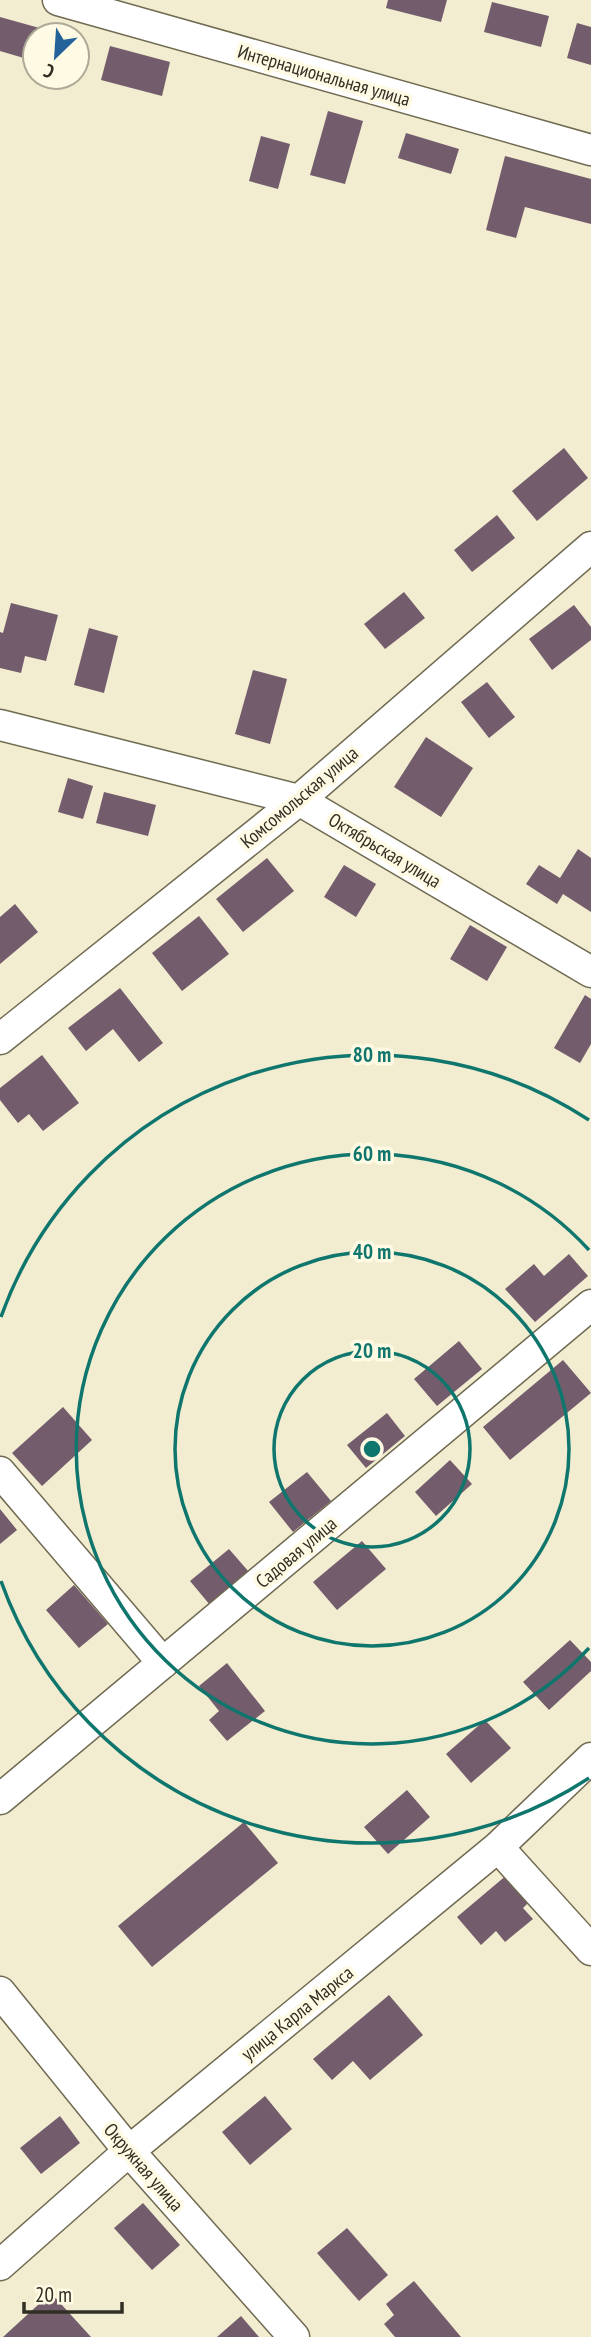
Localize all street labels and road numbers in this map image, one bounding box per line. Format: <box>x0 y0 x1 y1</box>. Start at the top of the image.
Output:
street label: Интернациональная улица <box>235 39 413 111</box>
street label: Комсомольская улица <box>235 741 363 853</box>
street label: Октябрьская улица <box>325 807 445 893</box>
street label: Садовая улица <box>251 1511 341 1593</box>
street label: улица Карла Маркса <box>236 1961 358 2065</box>
street label: Окружная улица <box>99 2118 189 2216</box>

